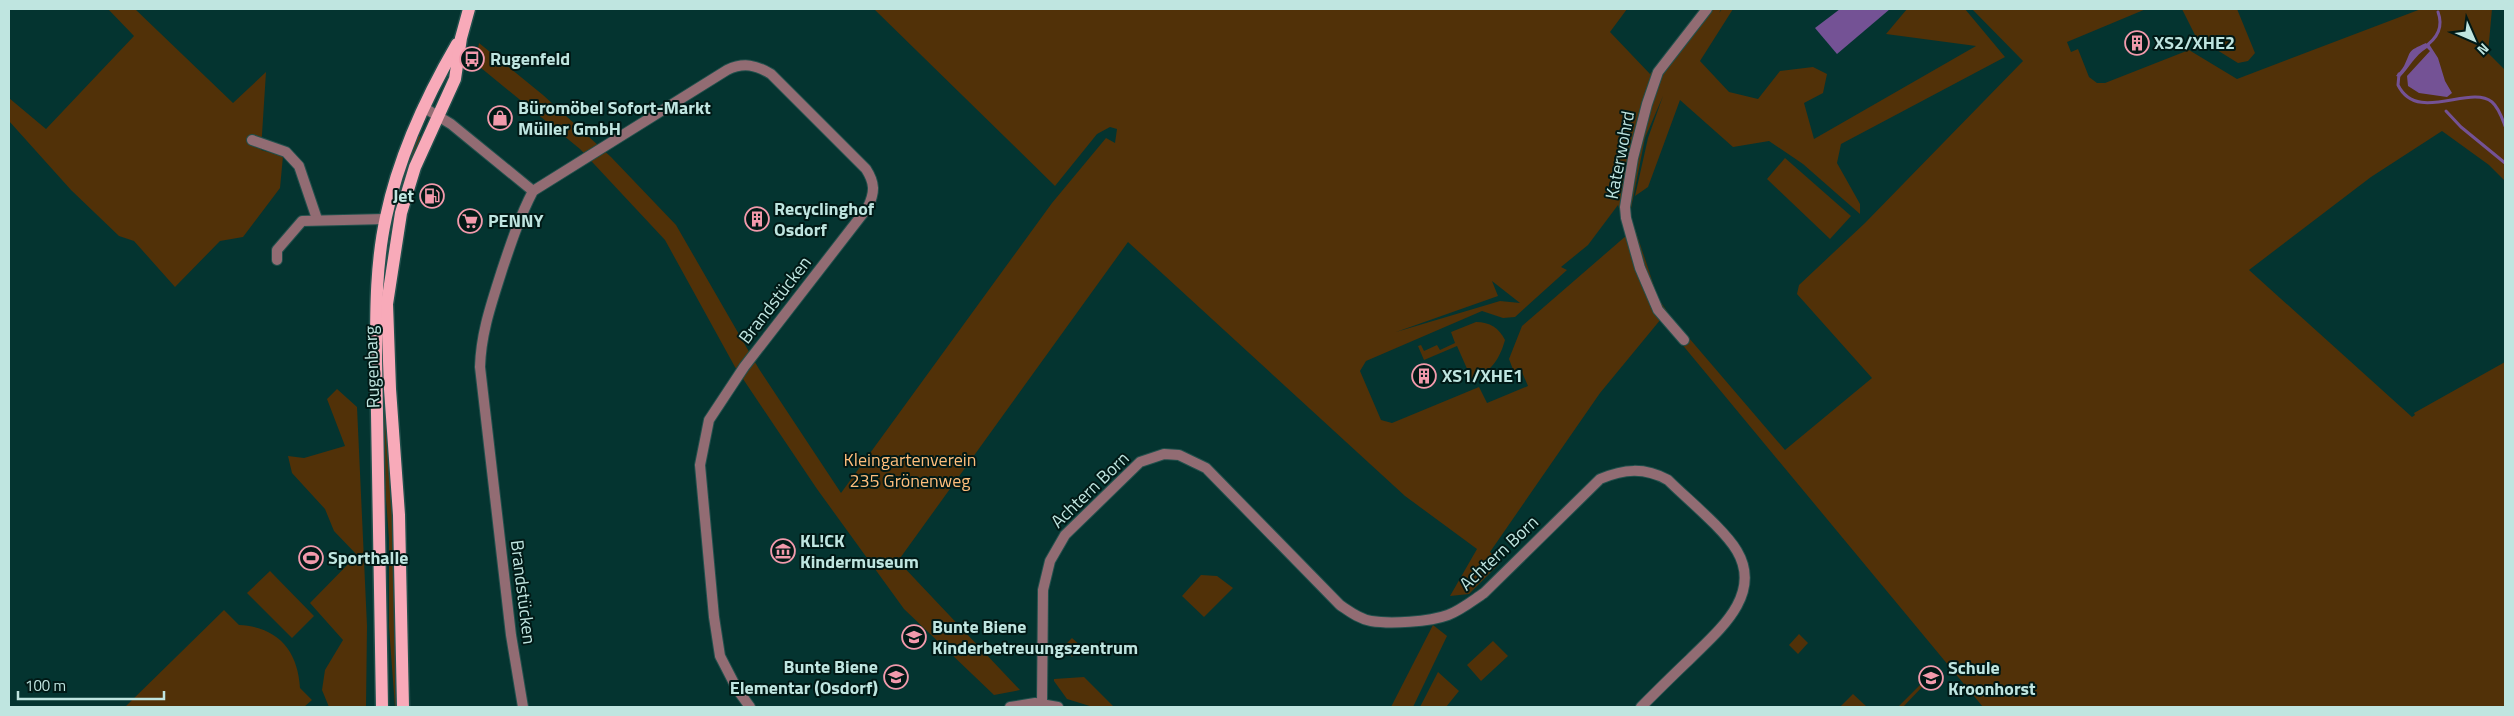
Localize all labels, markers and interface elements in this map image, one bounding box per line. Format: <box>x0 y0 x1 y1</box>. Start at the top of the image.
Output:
north arrow <box>2449 15 2499 65</box>
place label: XS2/XHE2 <box>2154 29 2235 56</box>
building icon: XS2/XHE2 <box>2124 30 2150 56</box>
text: N <box>2473 39 2494 60</box>
place label: Rugenfeld <box>490 45 570 72</box>
bus stop icon: Rugenfeld <box>459 46 485 72</box>
place label: Büromöbel Sofort-Markt Müller GmbH <box>518 94 711 142</box>
shop icon: Büromöbel Sofort-Markt Müller GmbH <box>487 105 513 131</box>
street label: Katerwohrd <box>1598 109 1641 201</box>
place label: Jet <box>393 182 414 209</box>
fuel station icon: Jet <box>419 183 445 209</box>
place label: Recyclinghof Osdorf <box>774 195 875 243</box>
building icon: Recyclinghof Osdorf <box>744 206 770 232</box>
place label: PENNY <box>488 207 545 234</box>
supermarket icon: PENNY <box>457 208 483 234</box>
street label: Brandstücken <box>732 250 817 349</box>
street label: Rugenbarg <box>357 325 386 409</box>
place label: XS1/XHE1 <box>1442 362 1523 389</box>
building icon: XS1/XHE1 <box>1411 363 1437 389</box>
street label: Achtern Born <box>1044 445 1135 534</box>
park label: Kleingartenverein 235 Grönenweg <box>844 446 976 494</box>
street label: Achtern Born <box>1453 509 1544 597</box>
place label: KL!CK Kindermuseum <box>800 527 919 575</box>
street label: Brandstücken <box>504 538 543 646</box>
museum icon: KL!CK Kindermuseum <box>770 538 796 564</box>
place label: Sporthalle <box>328 544 408 571</box>
sports icon: Sporthalle <box>298 545 324 571</box>
place label: Bunte Biene Kinderbetreuungszentrum <box>932 613 1138 661</box>
school or university icon: Bunte Biene Kinderbetreuungszentrum <box>901 624 927 650</box>
place label: Bunte Biene Elementar (Osdorf) <box>730 653 878 701</box>
place label: Schule Kroonhorst <box>1948 654 2036 702</box>
school or university icon: Bunte Biene Elementar (Osdorf) <box>883 664 909 690</box>
school or university icon: Schule Kroonhorst <box>1918 665 1944 691</box>
scale bar <box>18 668 164 700</box>
text: 100 m <box>25 674 66 697</box>

